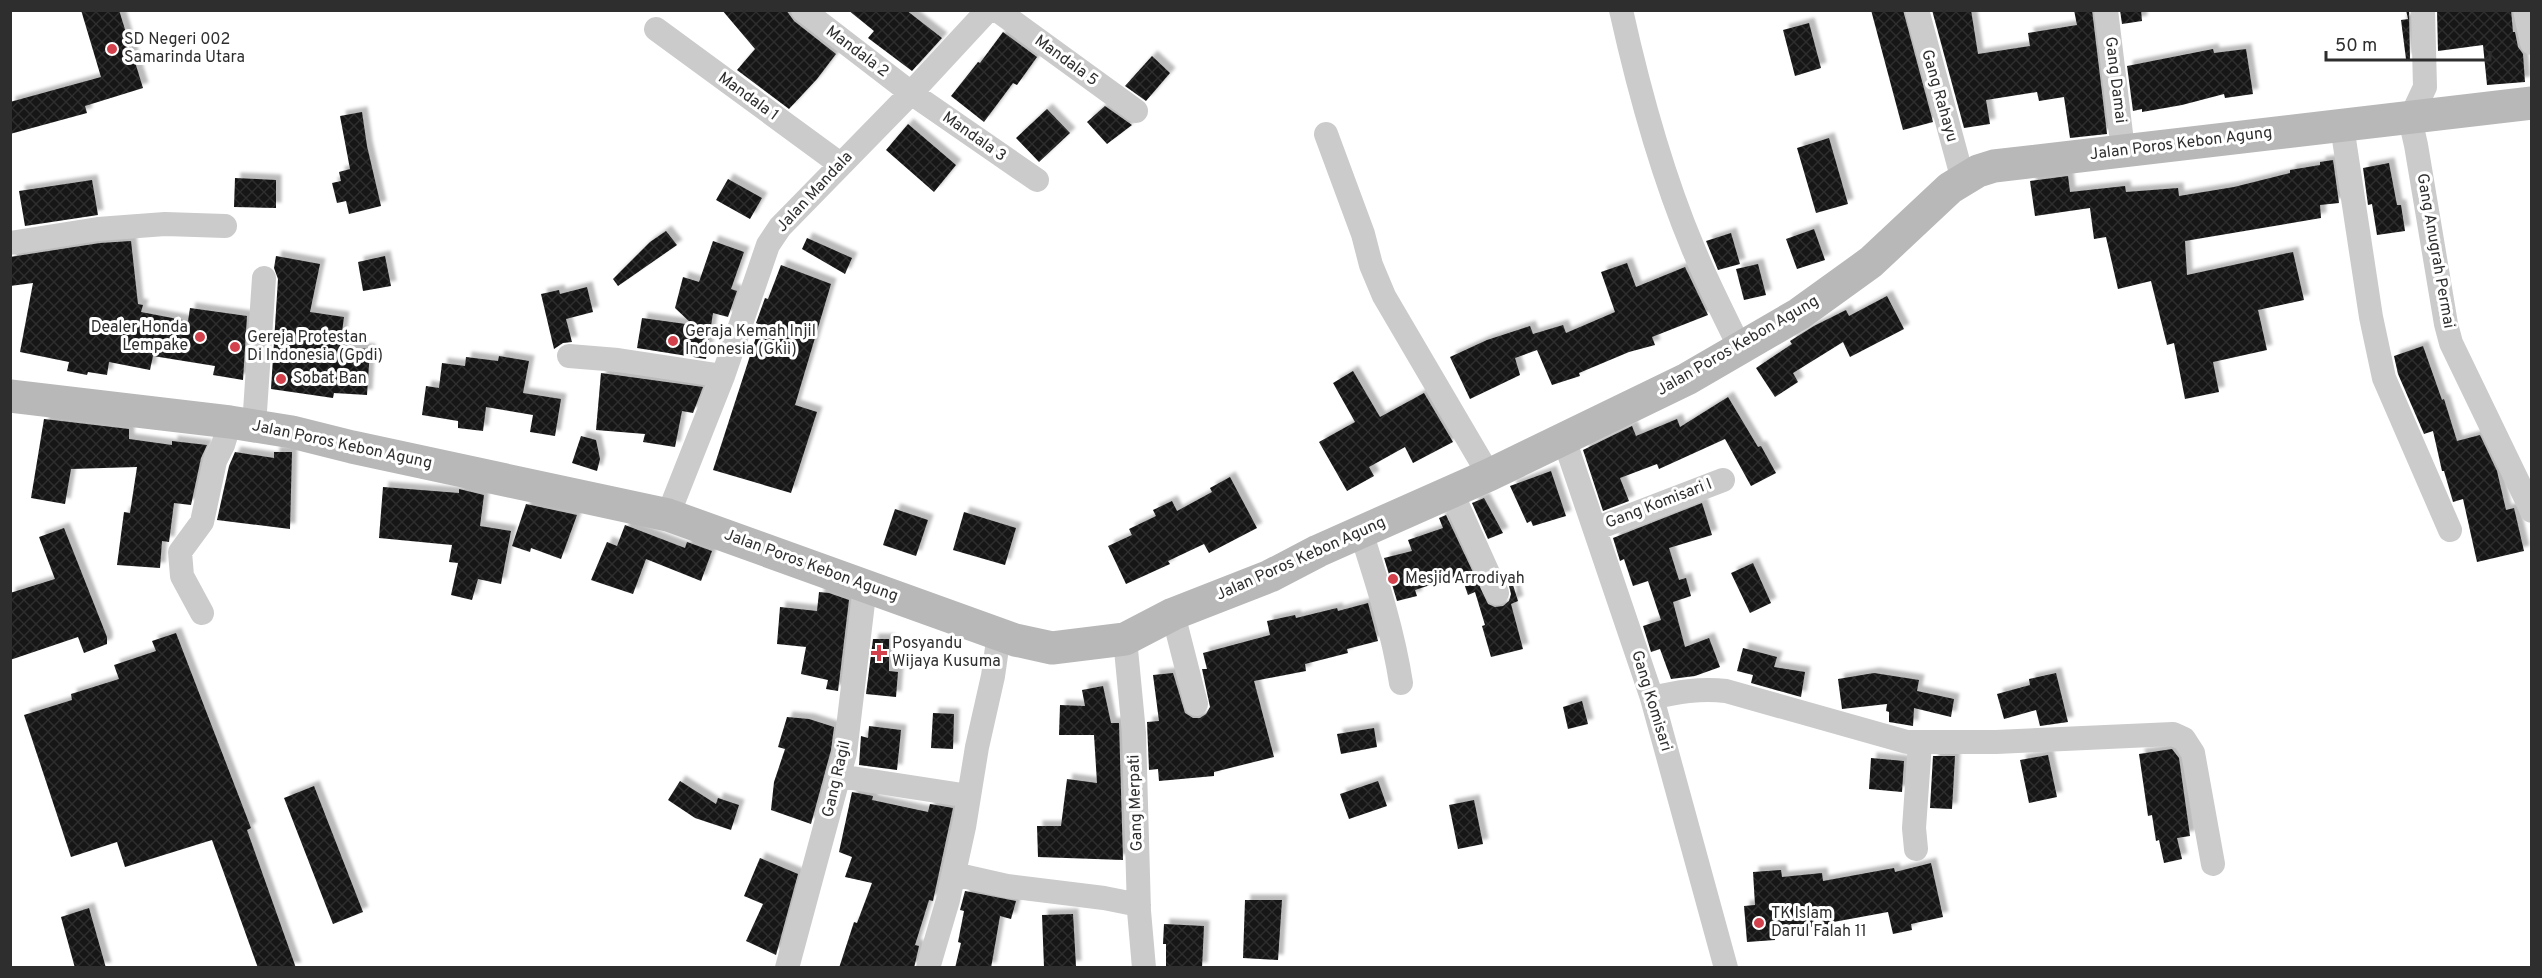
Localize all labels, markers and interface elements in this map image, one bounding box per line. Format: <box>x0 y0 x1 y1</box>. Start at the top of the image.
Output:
street label: Mandala 2 <box>822 22 892 82</box>
scale bar <box>2326 24 2490 62</box>
place label: SD Negeri 002 Samarinda Utara <box>124 30 245 68</box>
street label: Mandala 5 <box>1030 31 1102 91</box>
text: 50 m <box>2335 35 2377 58</box>
street label: Gang Damai <box>2100 36 2130 124</box>
marker: SD Negeri 002 Samarinda Utara <box>105 42 119 56</box>
street label: Gang Rahayu <box>1916 47 1962 145</box>
street label: Mandala 1 <box>714 68 782 126</box>
street label: Mandala 3 <box>938 108 1010 166</box>
street label: Jalan Poros Kebon Agung <box>2089 123 2273 165</box>
street label: Jalan Mandala <box>773 148 857 236</box>
street label: Gang Anugrah Permai <box>2412 172 2458 330</box>
street label: Jalan Poros Kebon Agung <box>1653 291 1823 401</box>
place label: Dealer Honda Lempake <box>91 318 188 356</box>
place label: Geraja Kemah Injil Indonesia (Gkii) <box>685 322 816 360</box>
place label: Gereja Protestan Di Indonesia (Gpdi) <box>247 328 383 366</box>
marker: Dealer Honda Lempake <box>193 330 207 344</box>
marker: Geraja Kemah Injil Indonesia (Gkii) <box>666 334 680 348</box>
marker: Gereja Protestan Di Indonesia (Gpdi) <box>228 340 242 354</box>
place label: Sobat Ban <box>293 369 367 389</box>
marker: Sobat Ban <box>274 372 288 386</box>
street label: Jalan Poros Kebon Agung <box>250 416 434 474</box>
street label: Gang Komisari I <box>1603 474 1715 534</box>
street label: Jalan Poros Kebon Agung <box>1213 513 1389 605</box>
street label: Jalan Poros Kebon Agung <box>721 525 901 607</box>
place label: Mesjid Arrodiyah <box>1405 569 1525 589</box>
marker: Mesjid Arrodiyah <box>1386 572 1400 586</box>
place label: Posyandu Wijaya Kusuma <box>892 634 1001 672</box>
marker: Posyandu Wijaya Kusuma <box>870 644 888 662</box>
street label: Gang Komisari <box>1626 648 1676 754</box>
street label: Gang Ragil <box>818 739 856 819</box>
street label: Gang Merpati <box>1124 754 1148 852</box>
place label: TK Islam Darul Falah 11 <box>1771 904 1867 942</box>
marker: TK Islam Darul Falah 11 <box>1752 916 1766 930</box>

